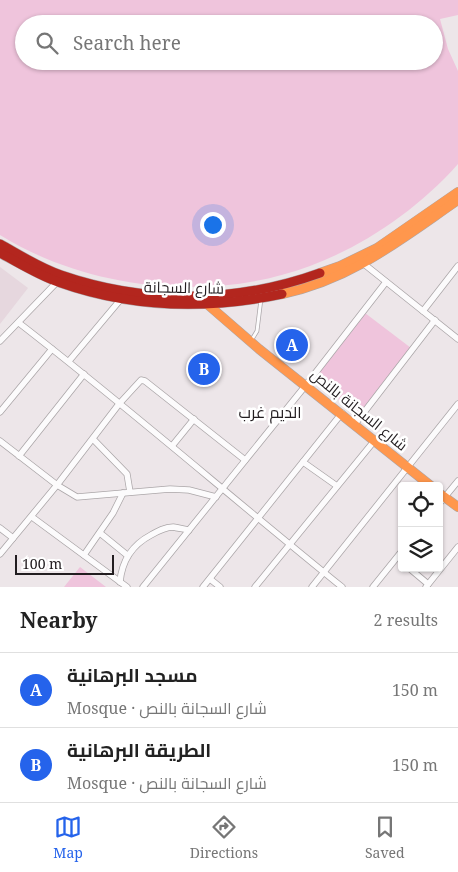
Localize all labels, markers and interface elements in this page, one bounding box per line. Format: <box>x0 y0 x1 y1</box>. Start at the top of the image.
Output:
search box <box>15 15 443 70</box>
icon: search <box>33 29 61 57</box>
text: Search here <box>73 30 181 56</box>
your location <box>200 212 226 238</box>
street label: شارع السجانة <box>144 276 224 300</box>
pin: A <box>276 326 308 364</box>
pin: B <box>188 350 220 388</box>
street label: شارع السجانة بالنص <box>306 364 412 456</box>
district label: الديم غرب <box>238 401 302 424</box>
map controls <box>398 482 443 572</box>
button: locate <box>398 482 443 527</box>
button: layers <box>398 527 443 572</box>
scale bar <box>15 552 114 575</box>
text: 100 m <box>22 554 62 573</box>
text: Nearby <box>20 606 98 634</box>
text: 2 results <box>374 609 438 631</box>
text: مسجد البرهانية <box>67 662 197 688</box>
text: A <box>30 679 42 701</box>
text: 150 m <box>392 679 438 701</box>
text: Mosque · شارع السجانة بالنص <box>67 697 267 719</box>
text: الطريقة البرهانية <box>67 737 211 763</box>
text: B <box>31 754 41 776</box>
text: 150 m <box>392 754 438 776</box>
text: Mosque · شارع السجانة بالنص <box>67 772 267 794</box>
tab: Map <box>53 813 83 862</box>
tab: Directions <box>190 813 258 862</box>
tab: Saved <box>365 813 405 862</box>

